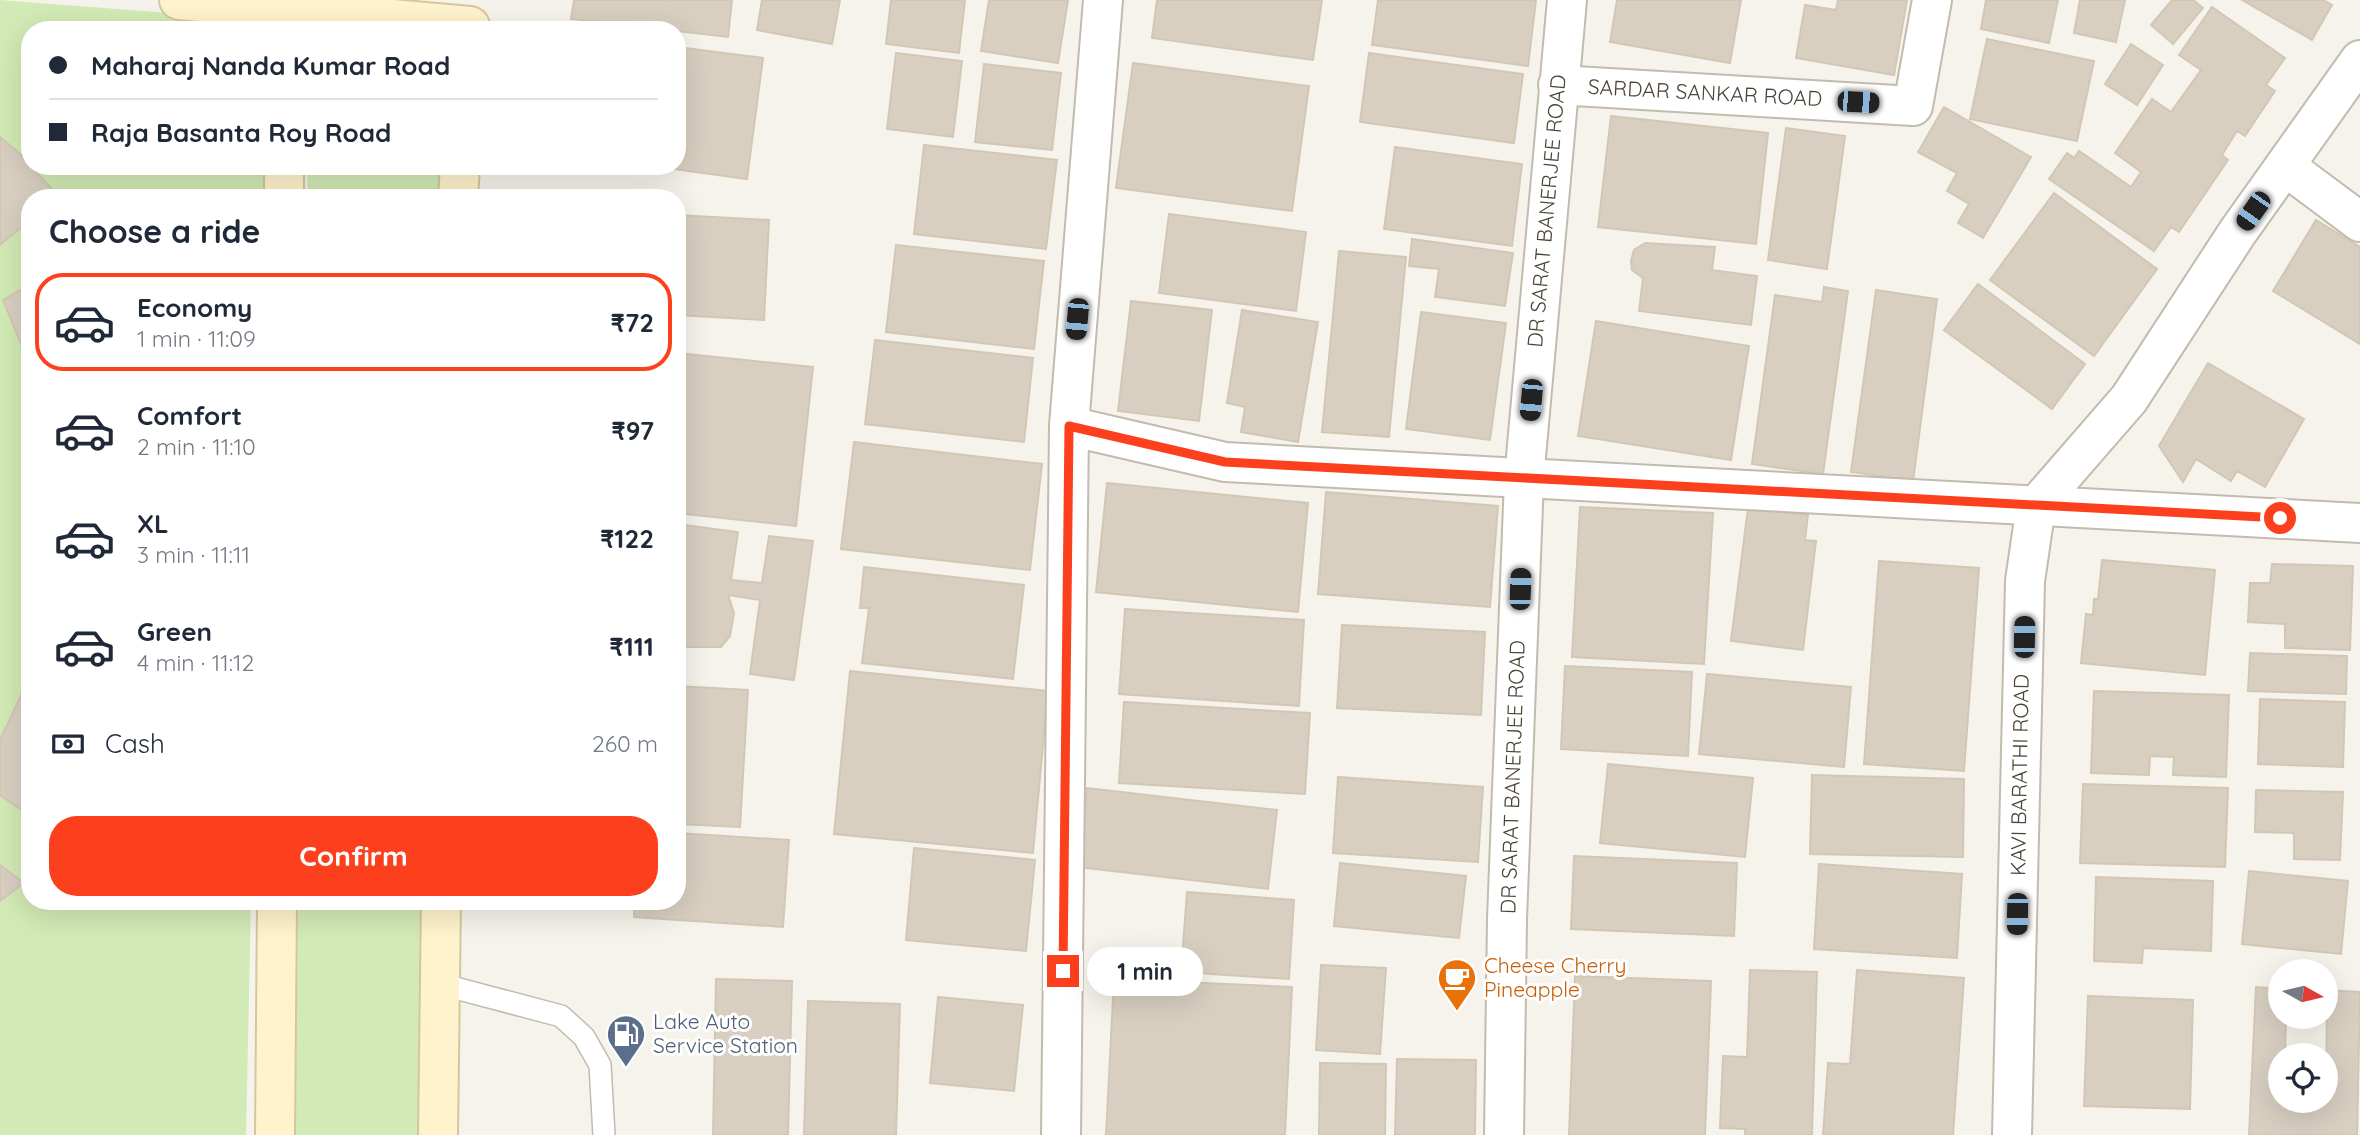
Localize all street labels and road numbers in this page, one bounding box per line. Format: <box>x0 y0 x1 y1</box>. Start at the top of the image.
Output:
street label: DR SARAT BANERJEE ROAD <box>1521 73 1571 349</box>
street label: SARDAR SANKAR ROAD <box>1587 73 1823 111</box>
street label: DR SARAT BANERJEE ROAD <box>1494 640 1530 914</box>
street label: KAVI BARATHI ROAD <box>2004 674 2034 876</box>

